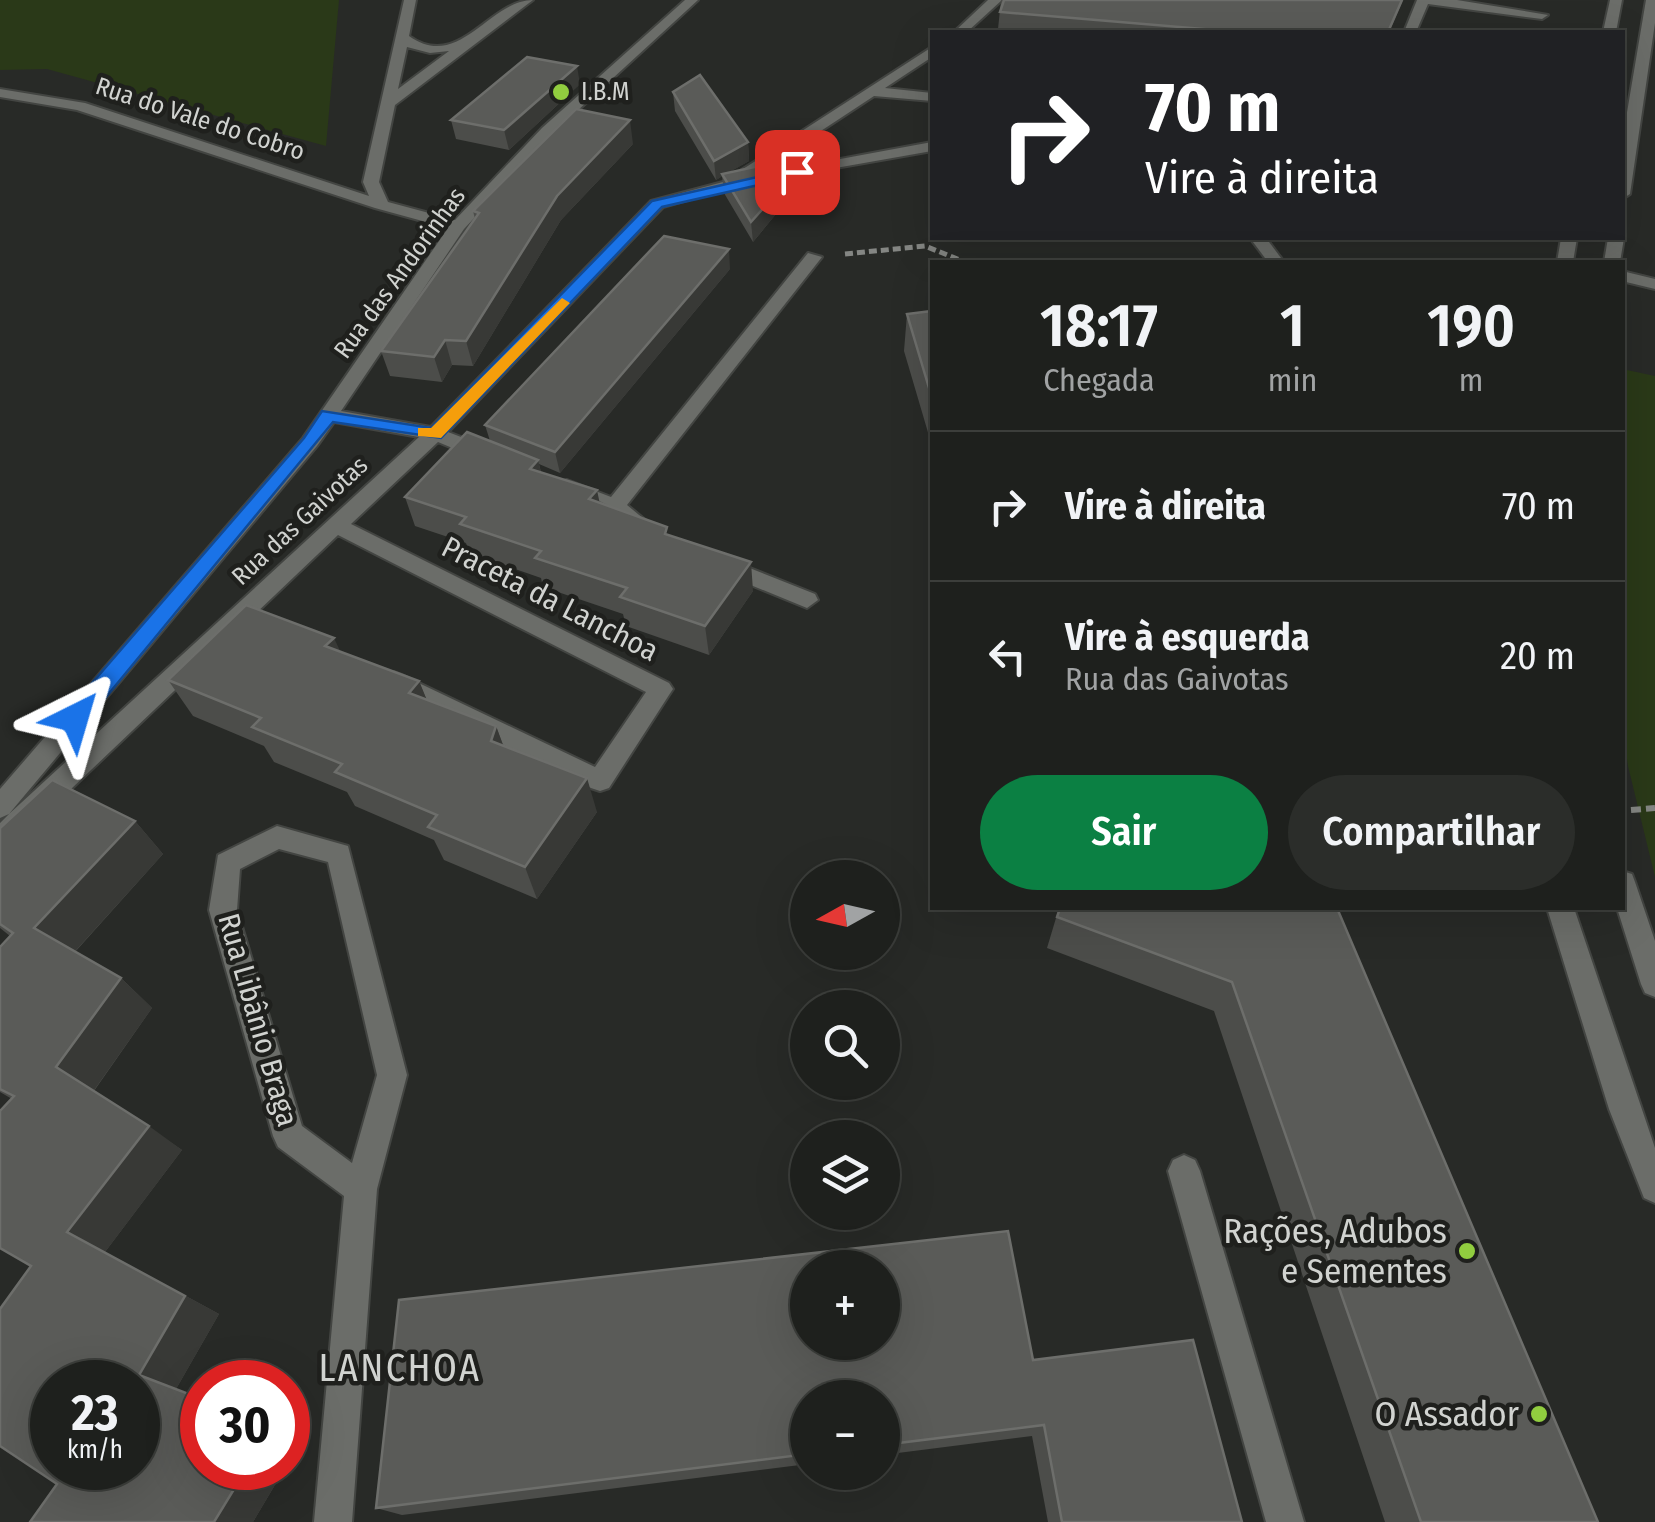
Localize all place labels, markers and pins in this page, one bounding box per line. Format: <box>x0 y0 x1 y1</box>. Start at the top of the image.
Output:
place label: I.B.M <box>581 77 630 107</box>
marker: I.B.M <box>550 81 572 103</box>
pin <box>755 130 840 215</box>
place label: Rações, Adubos e Sementes <box>1223 1210 1447 1292</box>
marker: Rações, Adubos e Sementes <box>1456 1240 1478 1262</box>
place label: O Assador <box>1375 1393 1519 1435</box>
marker: O Assador <box>1528 1403 1550 1425</box>

